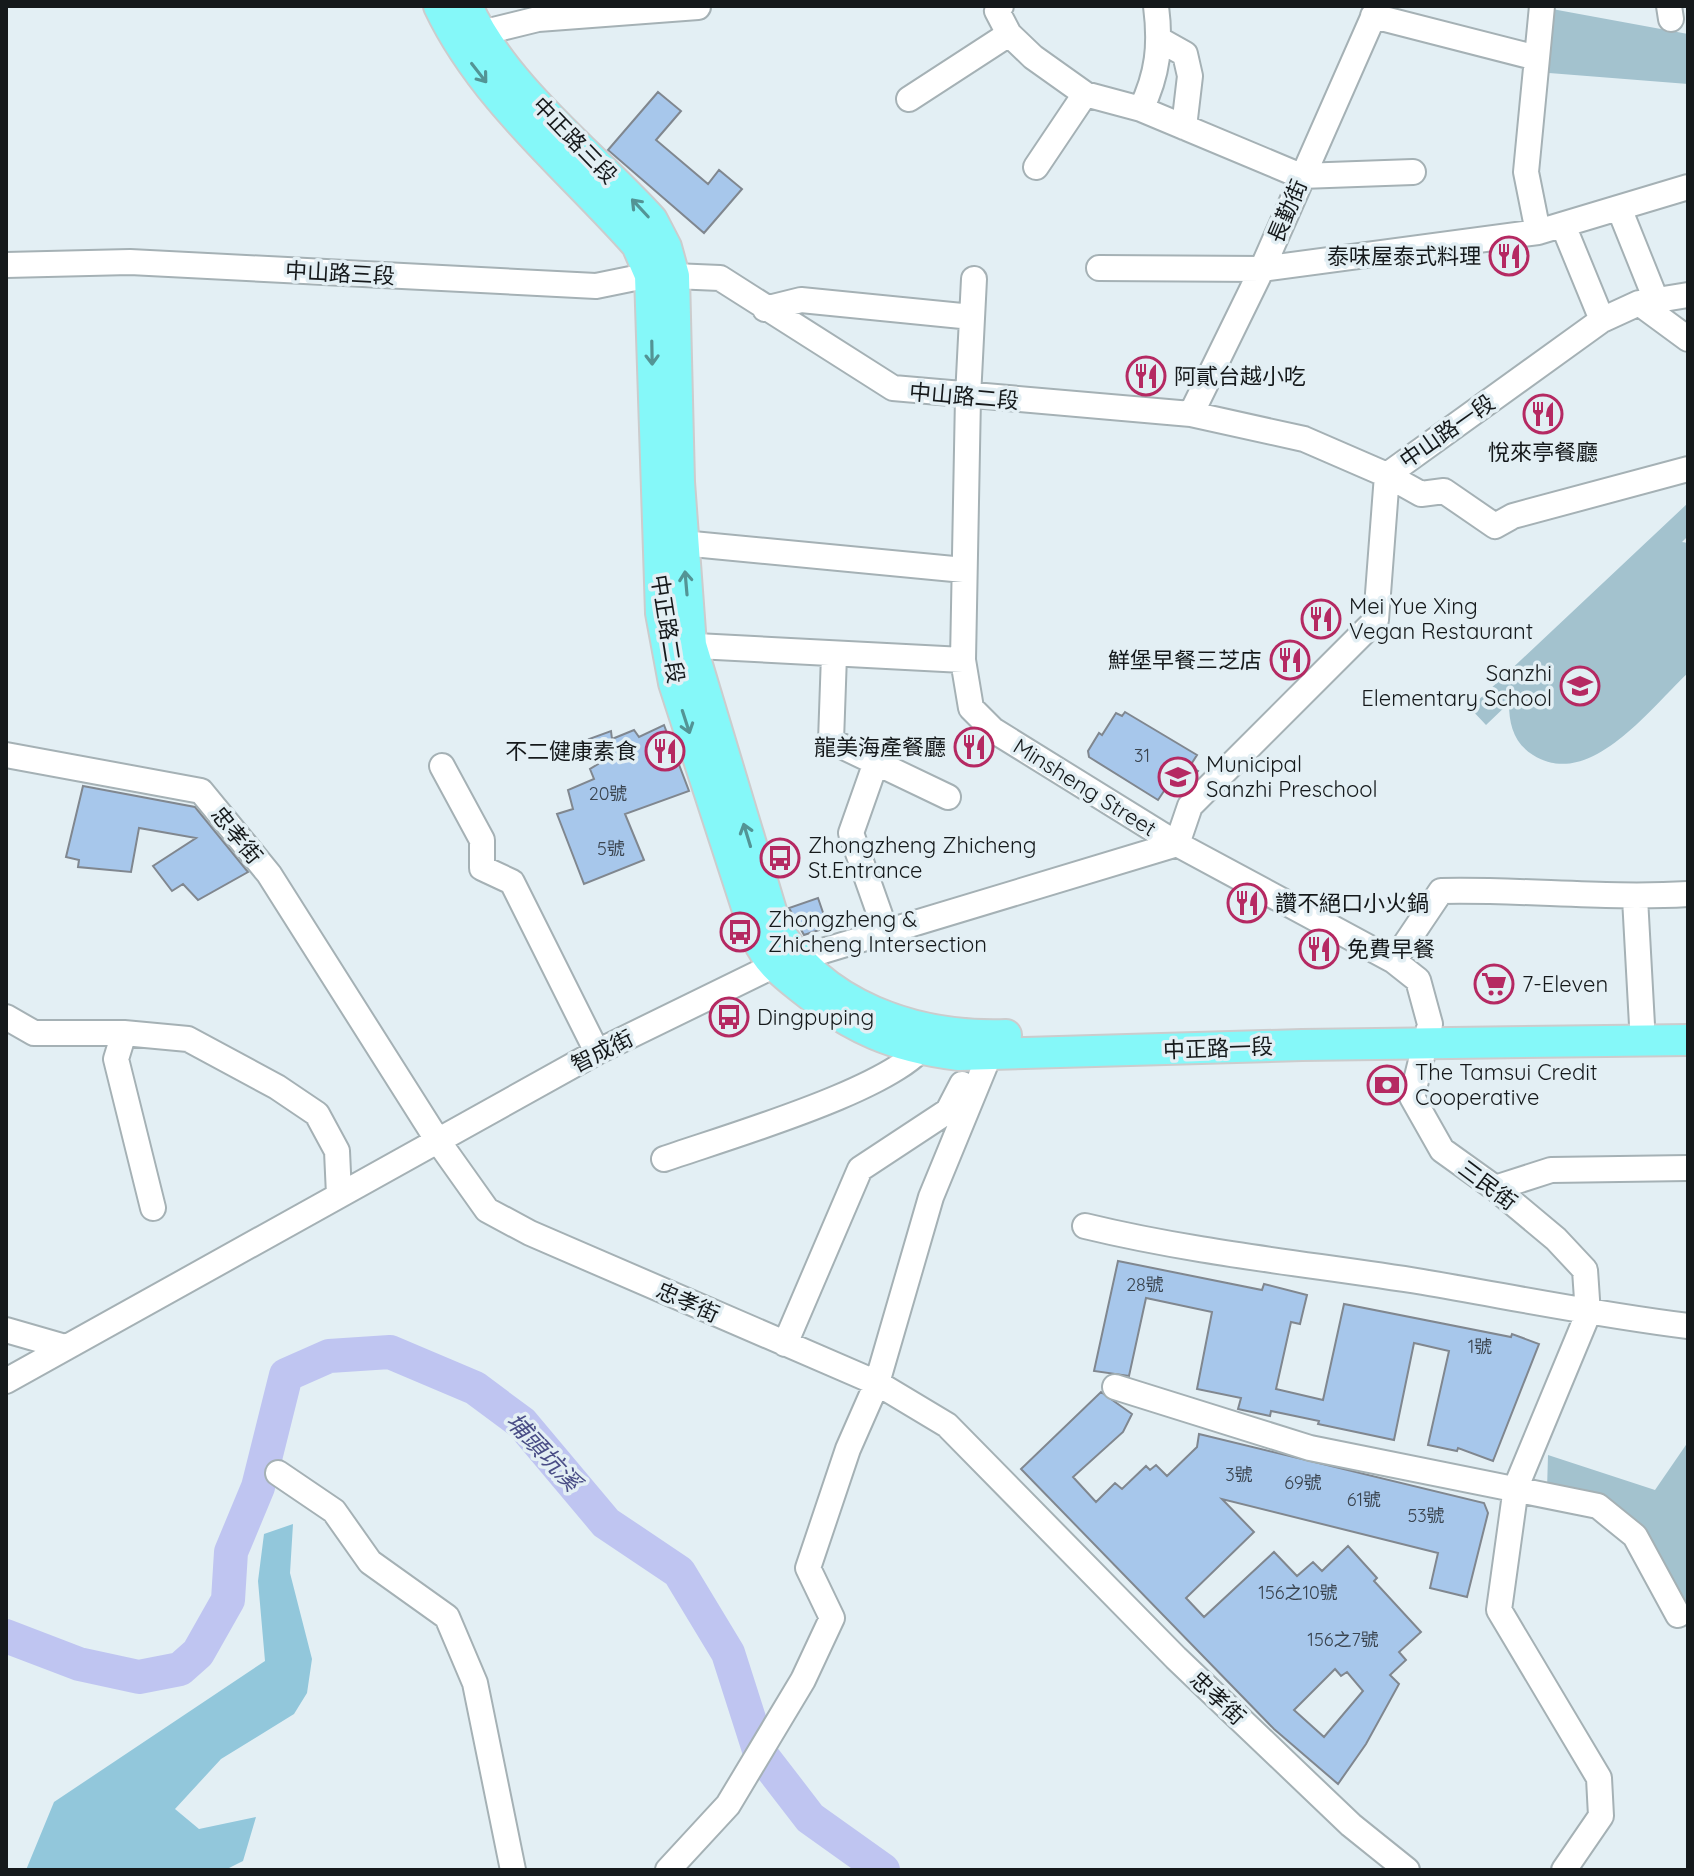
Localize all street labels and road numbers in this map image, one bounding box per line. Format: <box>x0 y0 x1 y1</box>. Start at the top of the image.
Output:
street label: 中正路三段 <box>527 91 623 189</box>
street label: 長勤街 <box>1261 175 1313 247</box>
street label: 中山路三段 <box>284 256 396 290</box>
street label: 中山路二段 <box>908 377 1020 415</box>
street label: 中山路一段 <box>1394 388 1500 474</box>
street label: 中正路二段 <box>646 572 690 686</box>
street label: Minsheng Street <box>1008 732 1162 842</box>
street label: 忠孝街 <box>205 801 269 869</box>
street label: 智成街 <box>566 1024 638 1078</box>
street label: 中正路一段 <box>1163 1032 1273 1064</box>
street label: 三民街 <box>1453 1154 1523 1216</box>
street label: 忠孝街 <box>652 1276 724 1328</box>
street label: 忠孝街 <box>1184 1665 1252 1731</box>

